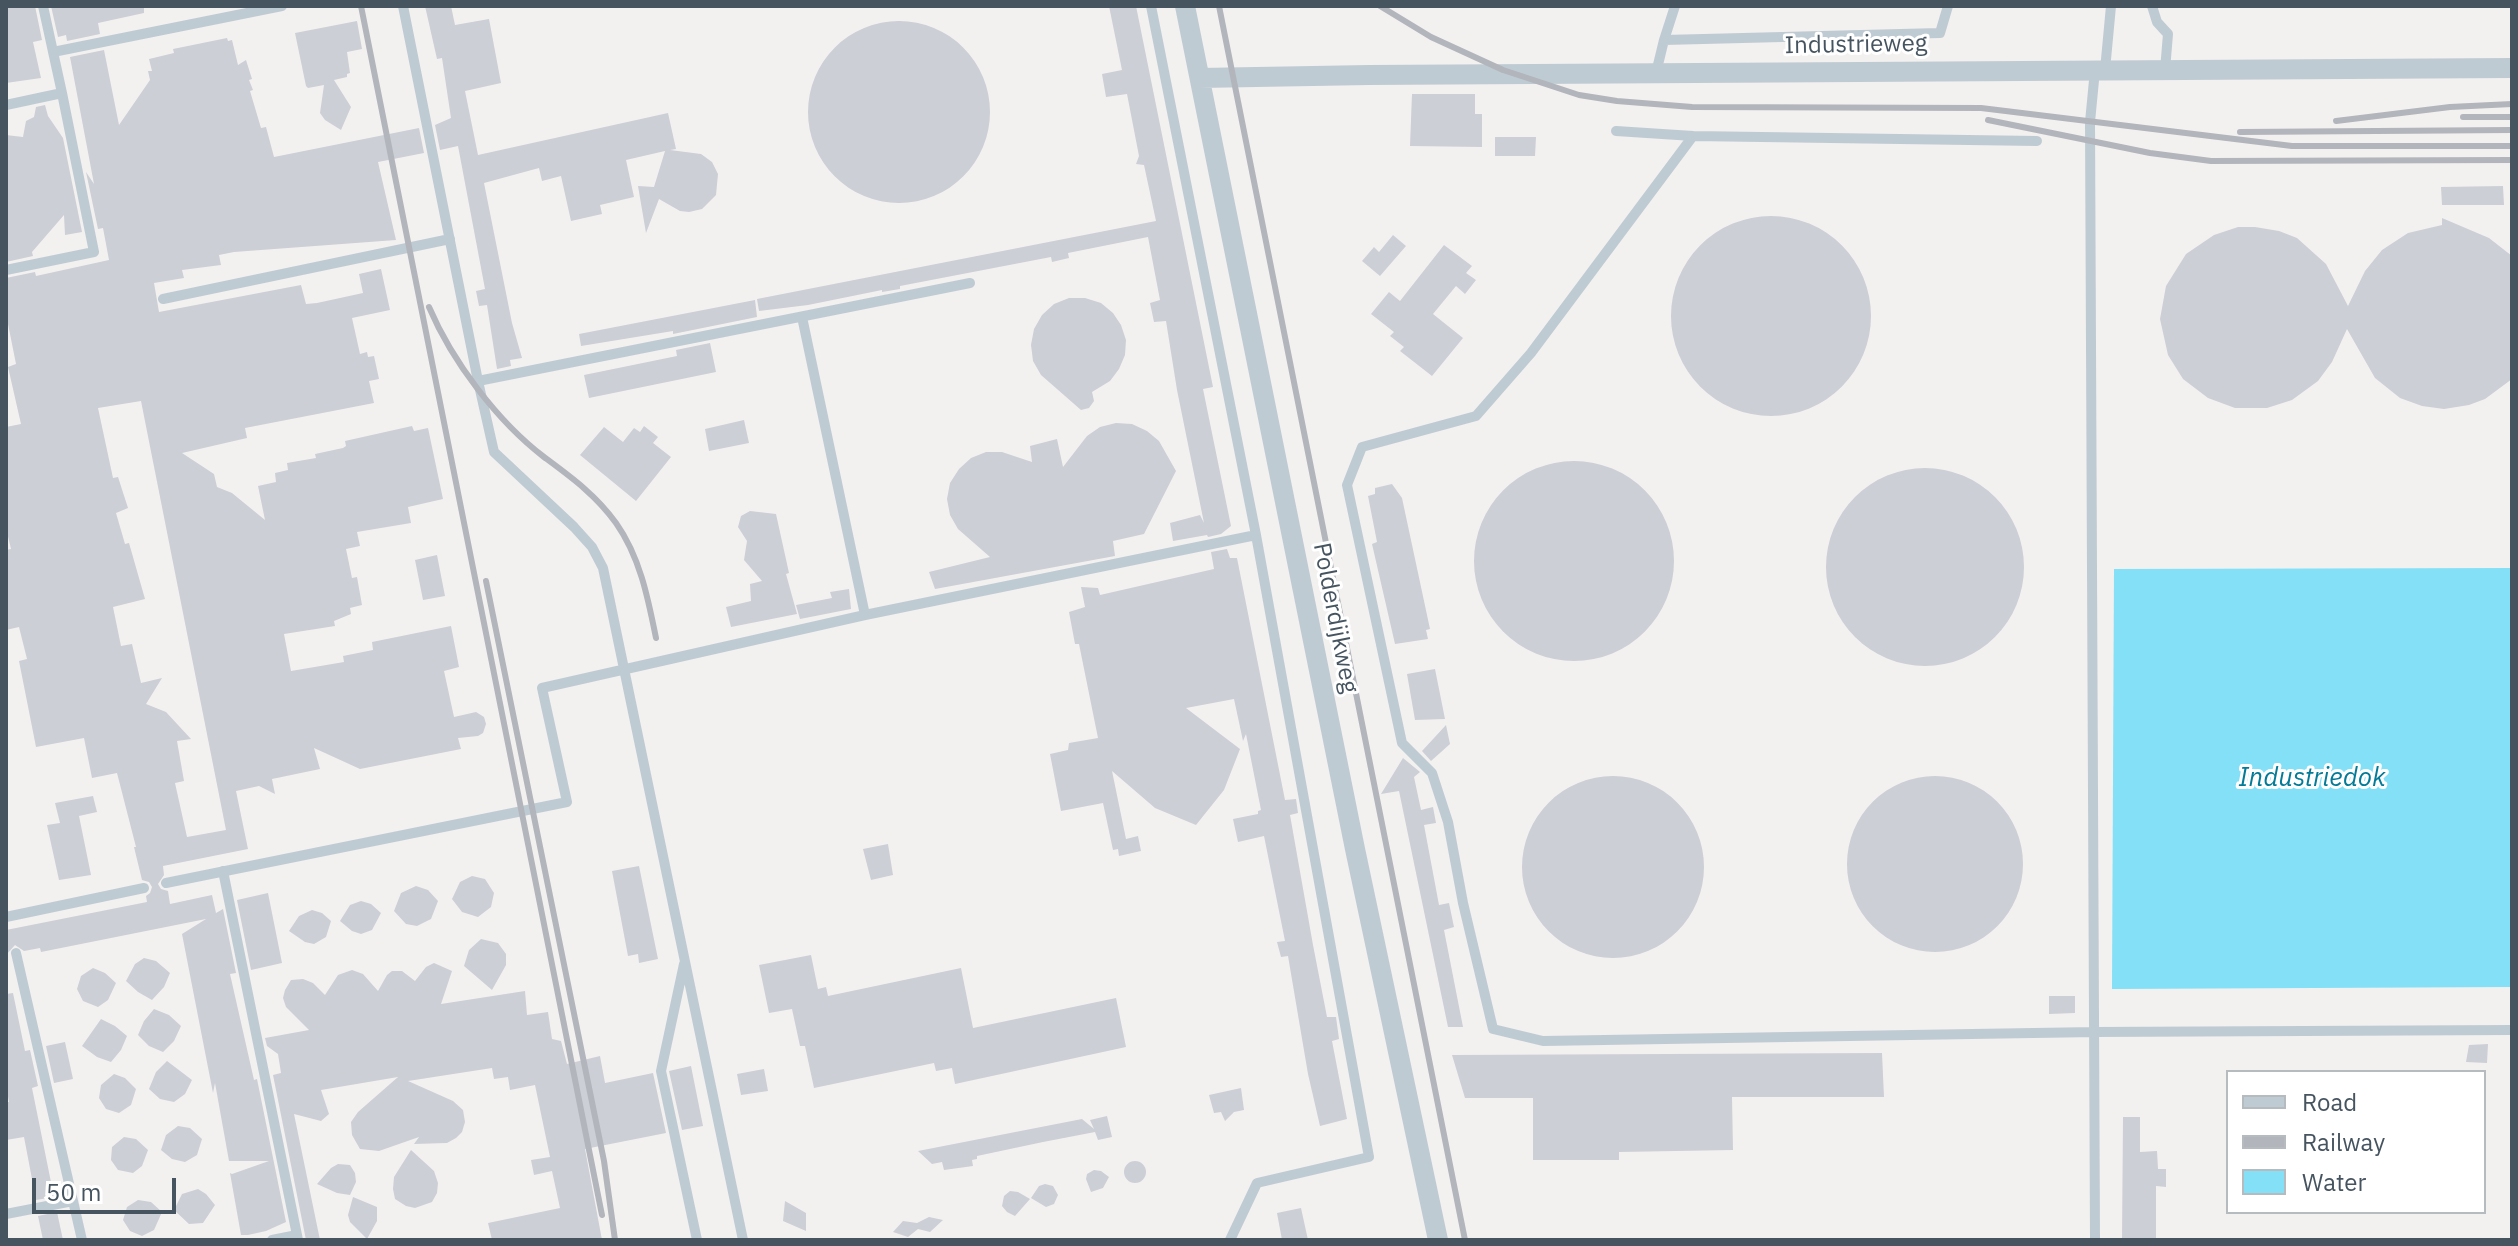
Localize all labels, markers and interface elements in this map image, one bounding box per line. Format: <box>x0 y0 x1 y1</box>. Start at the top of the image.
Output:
street label: Industrieweg <box>1784 29 1928 61</box>
street label: Polderdijkweg <box>1306 540 1364 696</box>
water label: Industriedok <box>2238 762 2386 794</box>
legend <box>2226 1070 2486 1214</box>
text: Road <box>2302 1086 2357 1118</box>
text: Railway <box>2302 1126 2385 1158</box>
scale bar <box>36 1162 180 1212</box>
text: Water <box>2302 1166 2366 1198</box>
text: 50 m <box>46 1176 101 1208</box>

